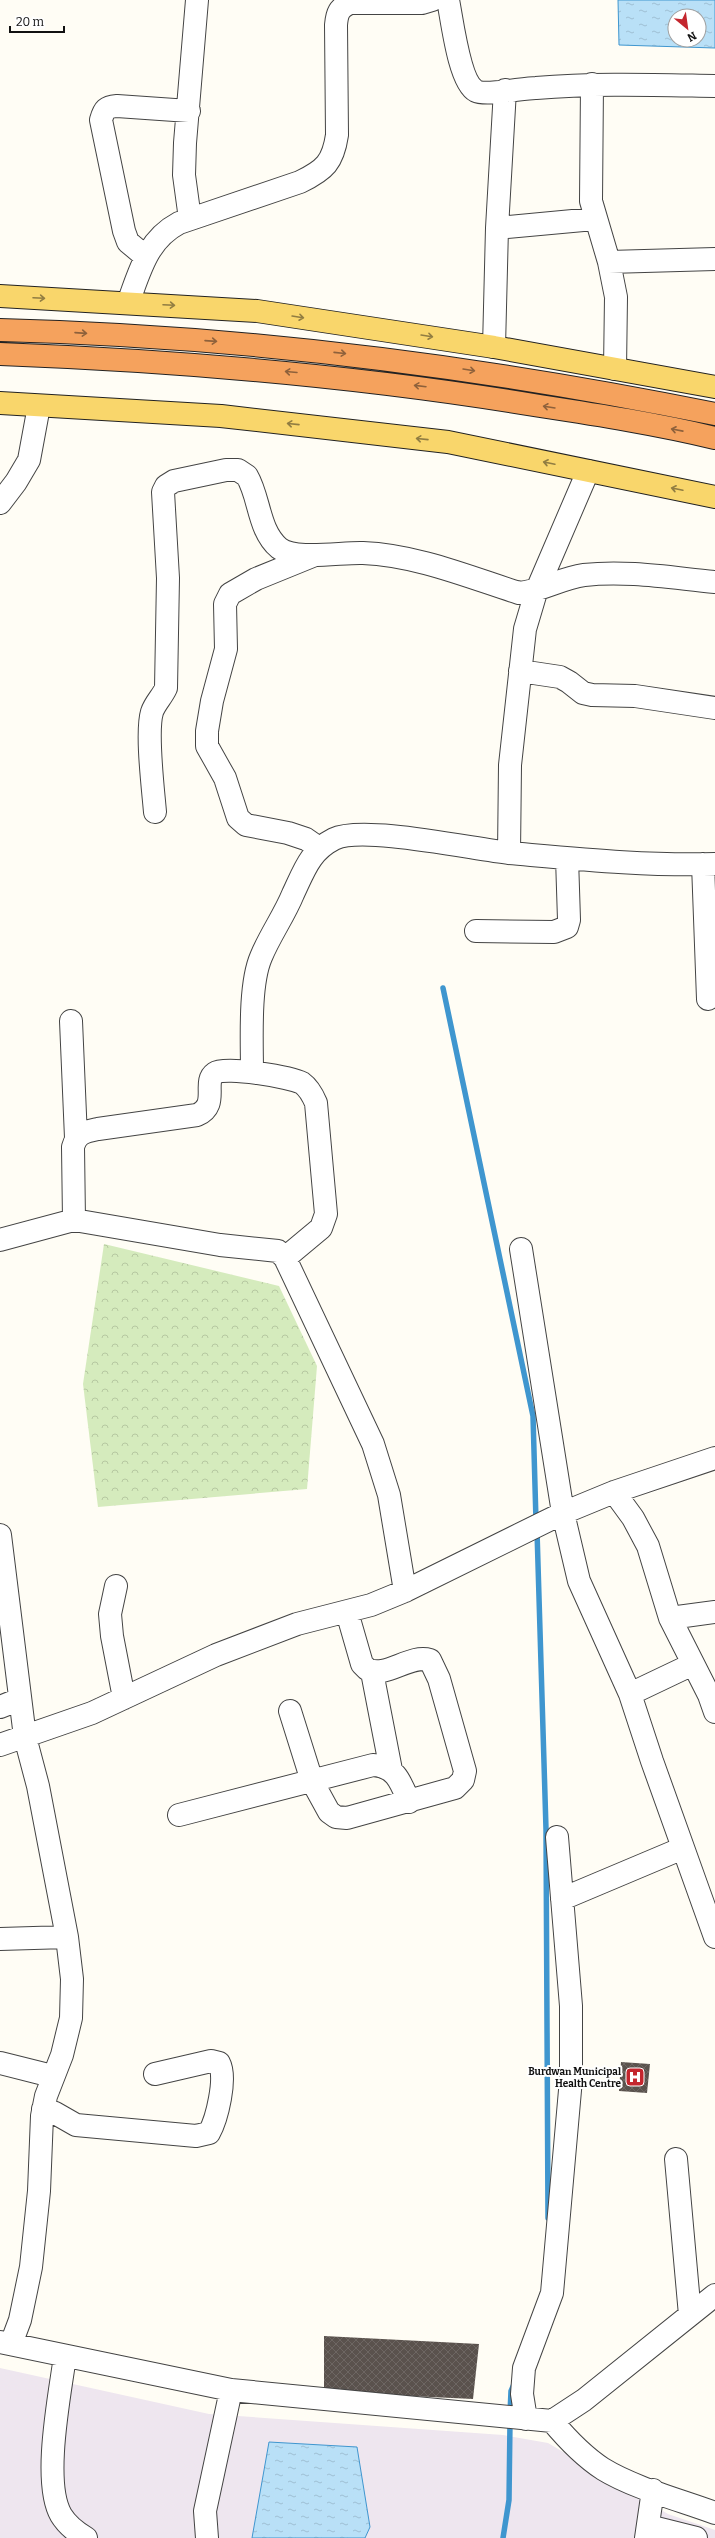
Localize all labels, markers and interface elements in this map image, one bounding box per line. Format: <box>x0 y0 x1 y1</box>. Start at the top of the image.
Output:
scale bar <box>10 8 64 34</box>
north arrow <box>667 8 707 48</box>
text: 20 m <box>16 15 45 29</box>
text: N <box>684 29 698 44</box>
one-way arrow <box>32 294 45 301</box>
one-way arrow <box>162 302 175 309</box>
one-way arrow <box>291 313 304 321</box>
one-way arrow <box>74 329 87 336</box>
one-way arrow <box>420 332 433 340</box>
one-way arrow <box>204 337 217 344</box>
one-way arrow <box>333 349 346 357</box>
one-way arrow <box>462 366 475 374</box>
one-way arrow <box>285 369 298 376</box>
one-way arrow <box>414 383 427 390</box>
one-way arrow <box>543 403 556 411</box>
one-way arrow <box>287 421 300 428</box>
one-way arrow <box>671 426 684 434</box>
one-way arrow <box>416 435 429 442</box>
one-way arrow <box>543 458 556 466</box>
one-way arrow <box>671 484 684 492</box>
place label: Burdwan Municipal Health Centre <box>528 2066 622 2090</box>
hospital icon: Burdwan Municipal Health Centre <box>624 2066 646 2088</box>

